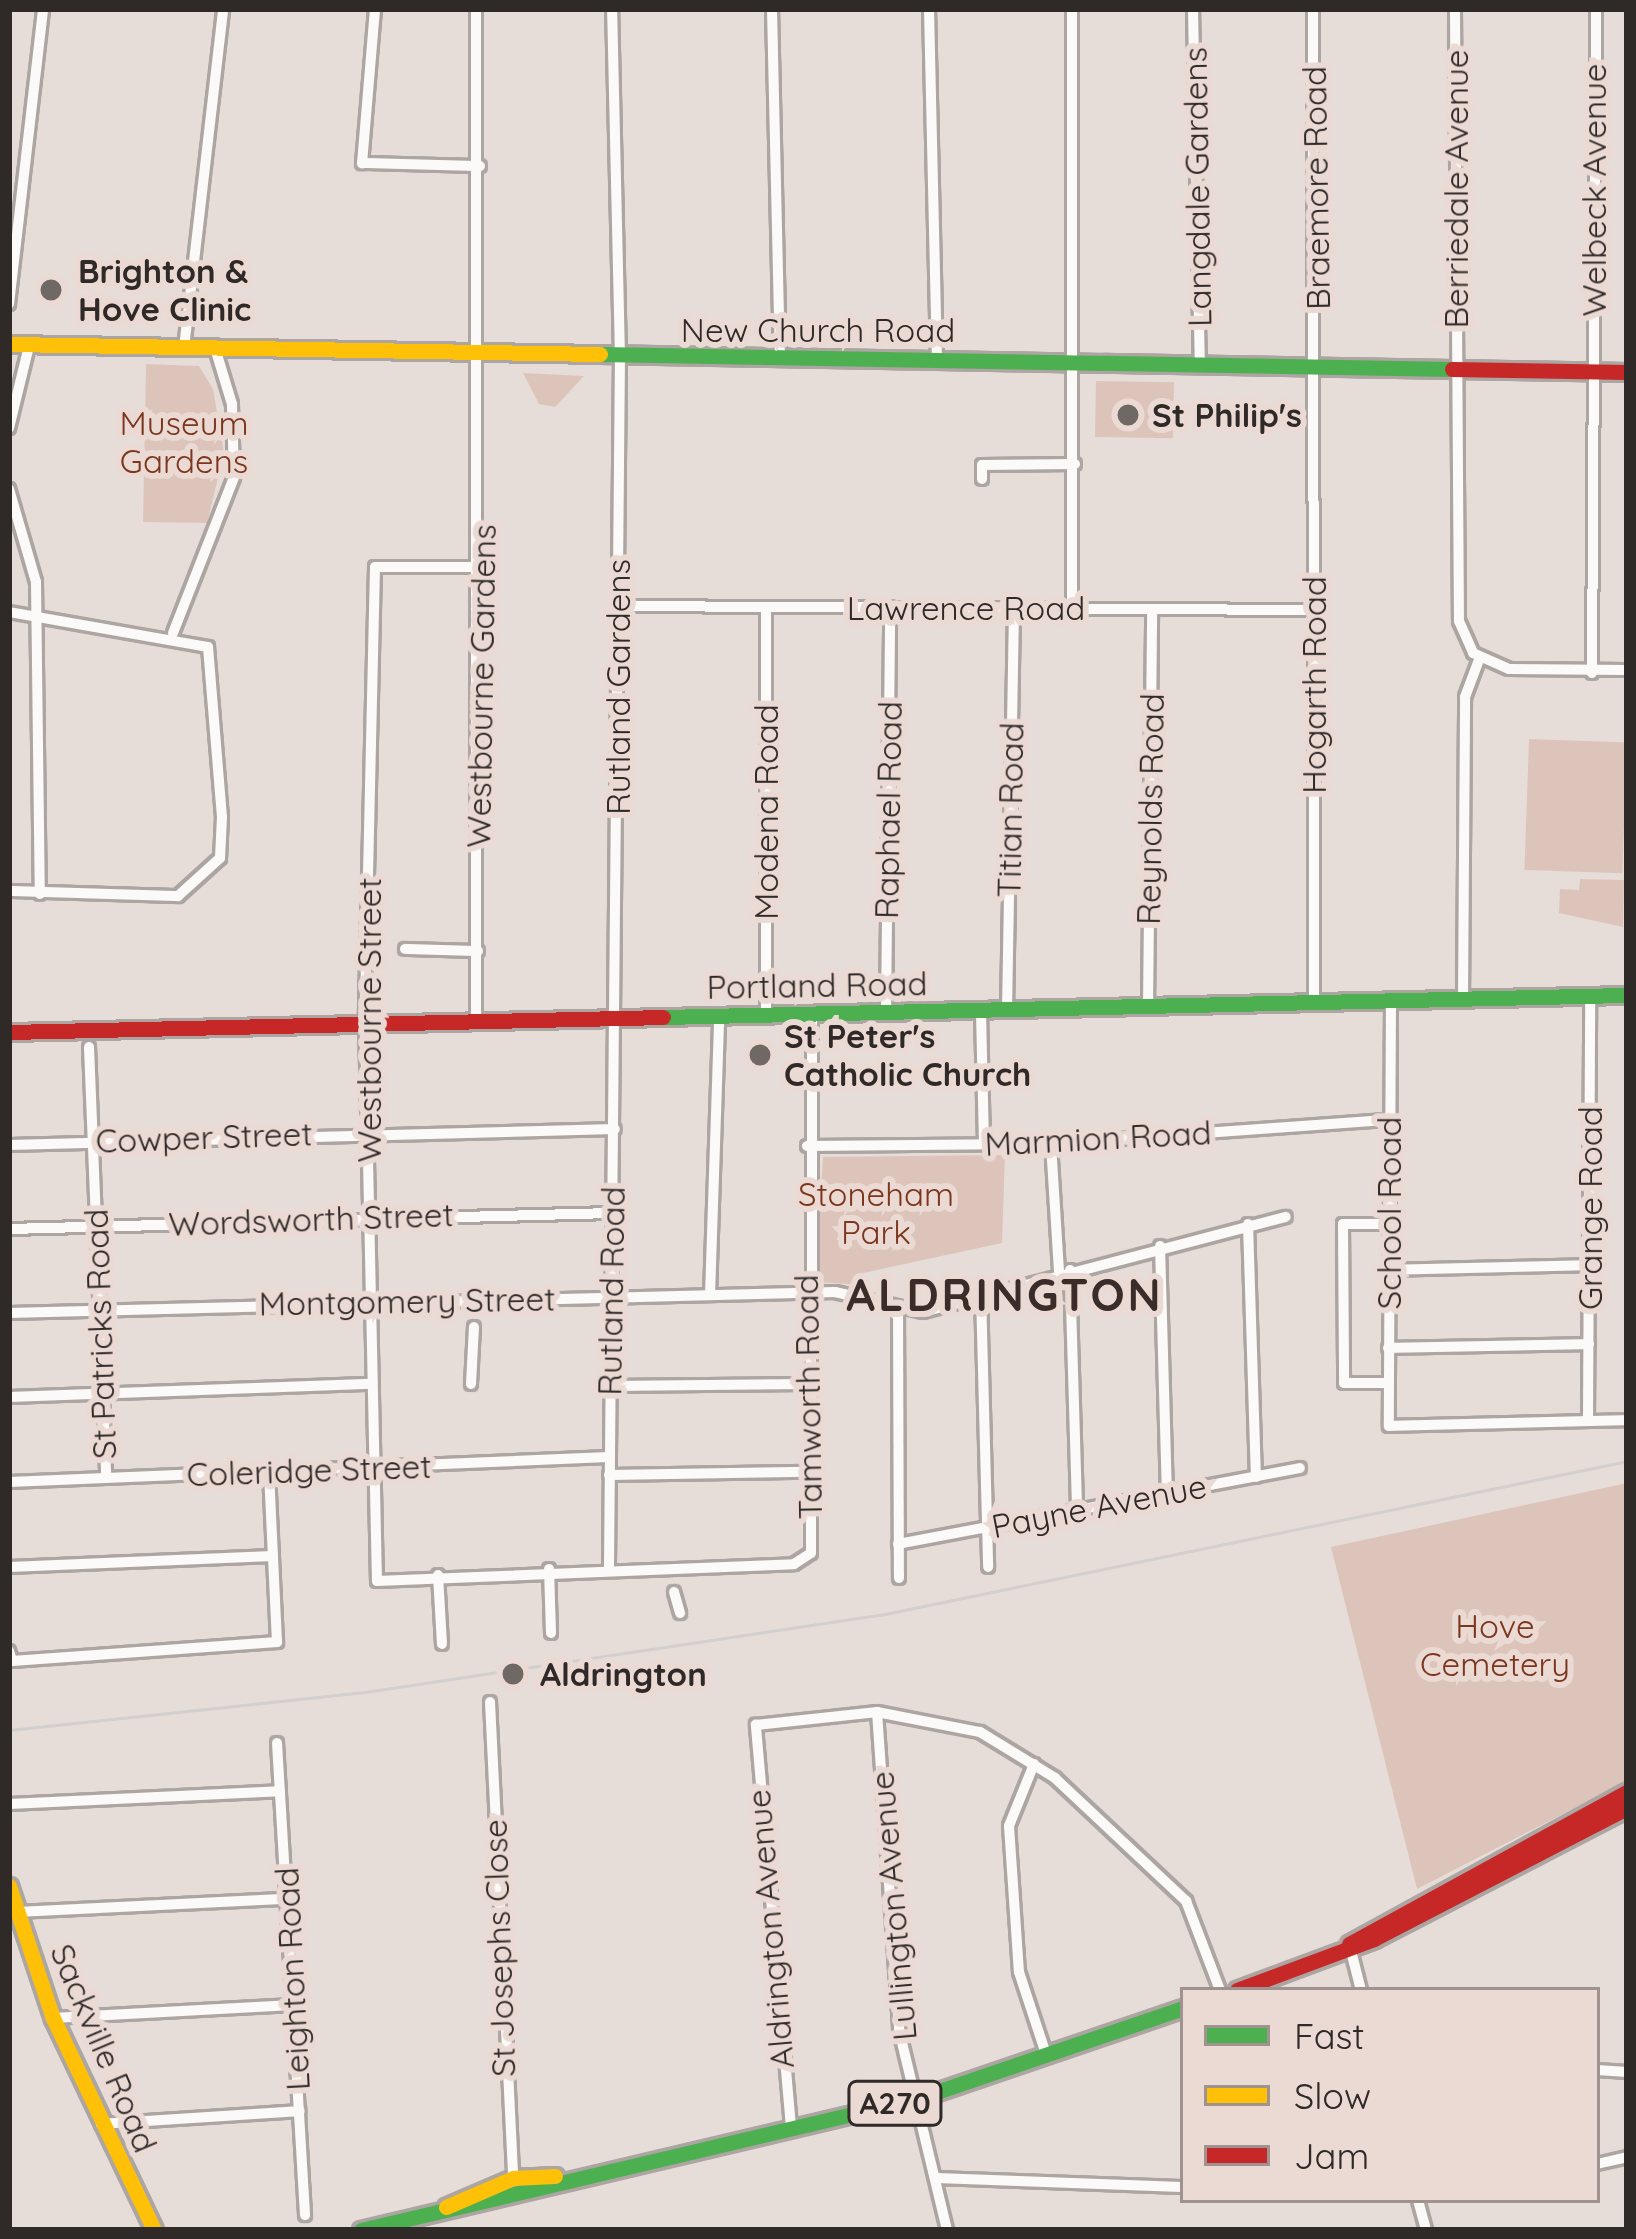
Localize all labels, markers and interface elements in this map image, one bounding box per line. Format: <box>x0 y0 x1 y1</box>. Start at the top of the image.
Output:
street label: Langdale Gardens <box>1175 47 1219 327</box>
street label: Berriedale Avenue <box>1436 50 1476 328</box>
street label: Welbeck Avenue <box>1574 64 1614 316</box>
street label: Braemore Road <box>1294 66 1338 310</box>
place label: Brighton & Hove Clinic <box>78 251 251 329</box>
marker: Brighton & Hove Clinic <box>35 274 67 306</box>
street label: New Church Road <box>681 310 955 350</box>
place label: St Philip's <box>1152 395 1302 435</box>
marker: St Philip's <box>1115 402 1141 428</box>
park label: Museum Gardens <box>119 403 249 481</box>
street label: Westbourne Gardens <box>458 524 504 848</box>
street label: Rutland Gardens <box>598 559 638 815</box>
street label: Hogarth Road <box>1294 576 1334 794</box>
street label: Lawrence Road <box>847 588 1085 628</box>
street label: Reynolds Road <box>1128 693 1172 925</box>
street label: Raphael Road <box>866 701 910 919</box>
street label: Modena Road <box>746 704 786 920</box>
street label: Titian Road <box>989 722 1031 898</box>
street label: Westbourne Street <box>349 877 389 1163</box>
street label: Portland Road <box>706 963 928 1007</box>
place label: St Peter's Catholic Church <box>784 1016 1031 1094</box>
marker: St Peter's Catholic Church <box>747 1042 773 1068</box>
street label: Grange Road <box>1570 1106 1610 1310</box>
street label: Marmion Road <box>984 1112 1212 1164</box>
street label: Cowper Street <box>95 1113 313 1161</box>
street label: School Road <box>1369 1117 1409 1309</box>
park label: Stoneham Park <box>798 1174 954 1252</box>
street label: Rutland Road <box>589 1186 633 1396</box>
street label: Wordsworth Street <box>168 1194 454 1244</box>
street label: St Patricks Road <box>76 1208 124 1460</box>
district label: ALDRINGTON <box>846 1268 1164 1322</box>
street label: Tamworth Road <box>786 1274 830 1520</box>
street label: Montgomery Street <box>258 1279 556 1323</box>
street label: Coleridge Street <box>186 1446 432 1494</box>
street label: Payne Avenue <box>988 1466 1210 1546</box>
park label: Hove Cemetery <box>1420 1606 1570 1684</box>
place label: Aldrington <box>540 1654 707 1694</box>
marker: Aldrington <box>497 1658 529 1690</box>
street label: Lullington Avenue <box>862 1770 924 2042</box>
street label: Aldrington Avenue <box>738 1788 802 2070</box>
street label: St Josephs Close <box>475 1819 523 2077</box>
street label: Leighton Road <box>266 1866 318 2092</box>
street label: Sackville Road <box>42 1938 166 2158</box>
legend <box>1180 1987 1600 2203</box>
text: Fast <box>1294 2013 1365 2058</box>
text: Slow <box>1294 2073 1371 2118</box>
road number: A270 <box>847 2079 943 2127</box>
text: Jam <box>1294 2133 1369 2178</box>

